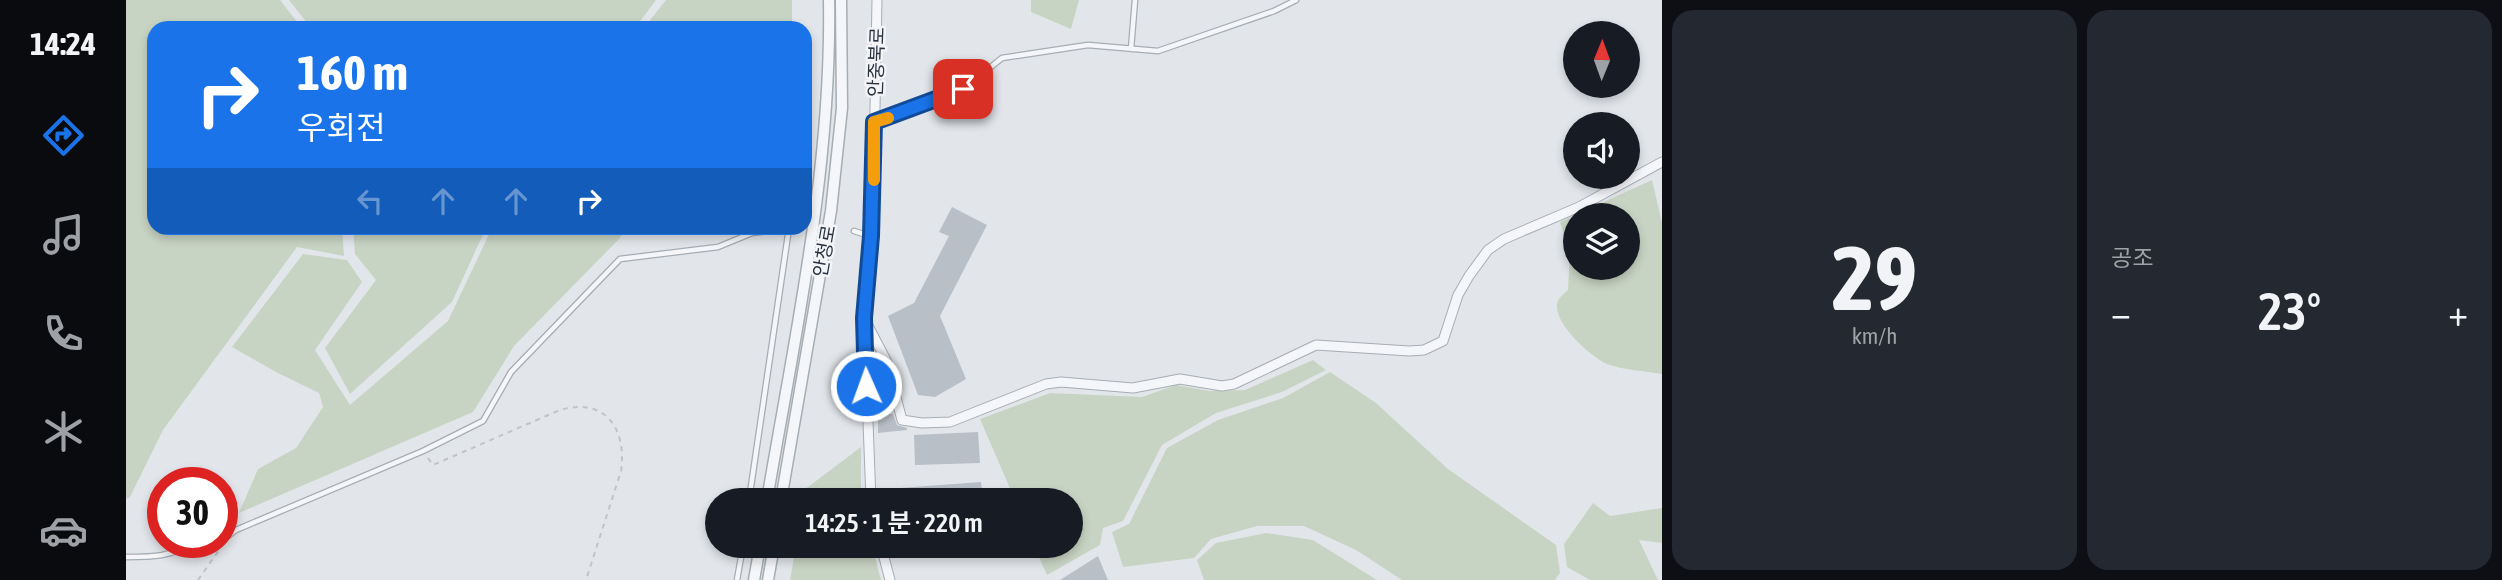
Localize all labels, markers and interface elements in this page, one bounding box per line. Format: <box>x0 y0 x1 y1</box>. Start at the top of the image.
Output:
north arrow <box>1563 21 1640 98</box>
map controls <box>1563 21 1640 280</box>
text: 14:24 <box>30 25 96 62</box>
street label: 안중북로 <box>864 27 888 97</box>
text: 160 m <box>297 44 408 100</box>
icon: right <box>182 49 273 140</box>
pin <box>933 59 993 119</box>
icon: arrive <box>944 70 982 108</box>
text: 우회전 <box>297 109 385 146</box>
icon: directions <box>39 111 88 160</box>
button: sound <box>1563 112 1640 189</box>
icon: left <box>351 182 389 220</box>
icon: ahead <box>424 182 462 220</box>
icon: ahead <box>497 182 535 220</box>
icon: right <box>570 182 608 220</box>
button: layers <box>1563 203 1640 280</box>
icon: music <box>39 210 88 259</box>
street label: 안청로 <box>809 223 839 279</box>
text: 29 <box>1832 225 1917 329</box>
text: 공조 <box>2111 245 2153 271</box>
text: 23° <box>2258 281 2321 341</box>
text: − <box>2111 291 2131 334</box>
text: + <box>2448 291 2468 334</box>
icon: phone <box>39 309 88 358</box>
text: km/h <box>1852 323 1897 349</box>
position arrow <box>829 349 903 423</box>
icon: climate <box>39 407 88 456</box>
speed limit sign: 30 <box>147 467 238 558</box>
icon: car <box>39 506 88 555</box>
text: 14:25 · 1 분 · 220 m <box>805 508 983 538</box>

